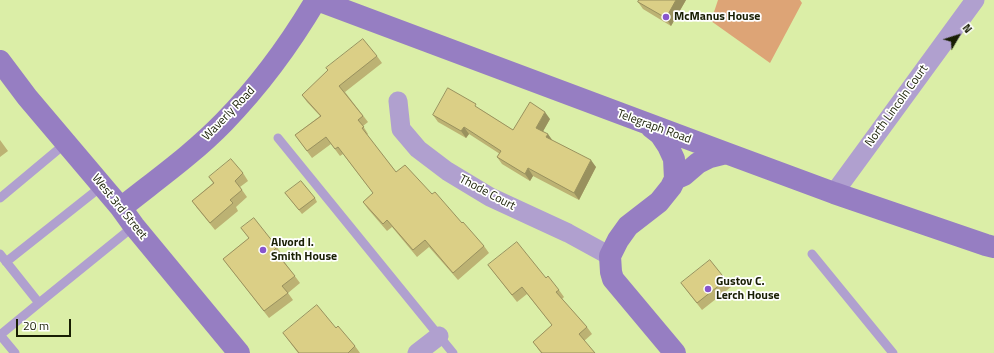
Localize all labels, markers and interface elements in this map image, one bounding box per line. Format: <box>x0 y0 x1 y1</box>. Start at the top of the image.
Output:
place label: McManus House <box>674 10 760 24</box>
marker: McManus House <box>661 12 671 22</box>
north arrow <box>938 16 978 56</box>
text: N <box>959 20 976 36</box>
street label: North Lincoln Court <box>863 62 931 150</box>
street label: Waverly Road <box>200 84 258 144</box>
street label: Telegraph Road <box>615 107 693 147</box>
street label: West 3rd Street <box>88 172 150 242</box>
street label: Thode Court <box>456 172 518 214</box>
place label: Alvord I. Smith House <box>271 236 337 264</box>
marker: Alvord I. Smith House <box>258 245 268 255</box>
place label: Gustov C. Lerch House <box>716 275 780 303</box>
marker: Gustov C. Lerch House <box>703 284 713 294</box>
scale bar <box>18 311 73 337</box>
text: 20 m <box>23 316 49 335</box>

